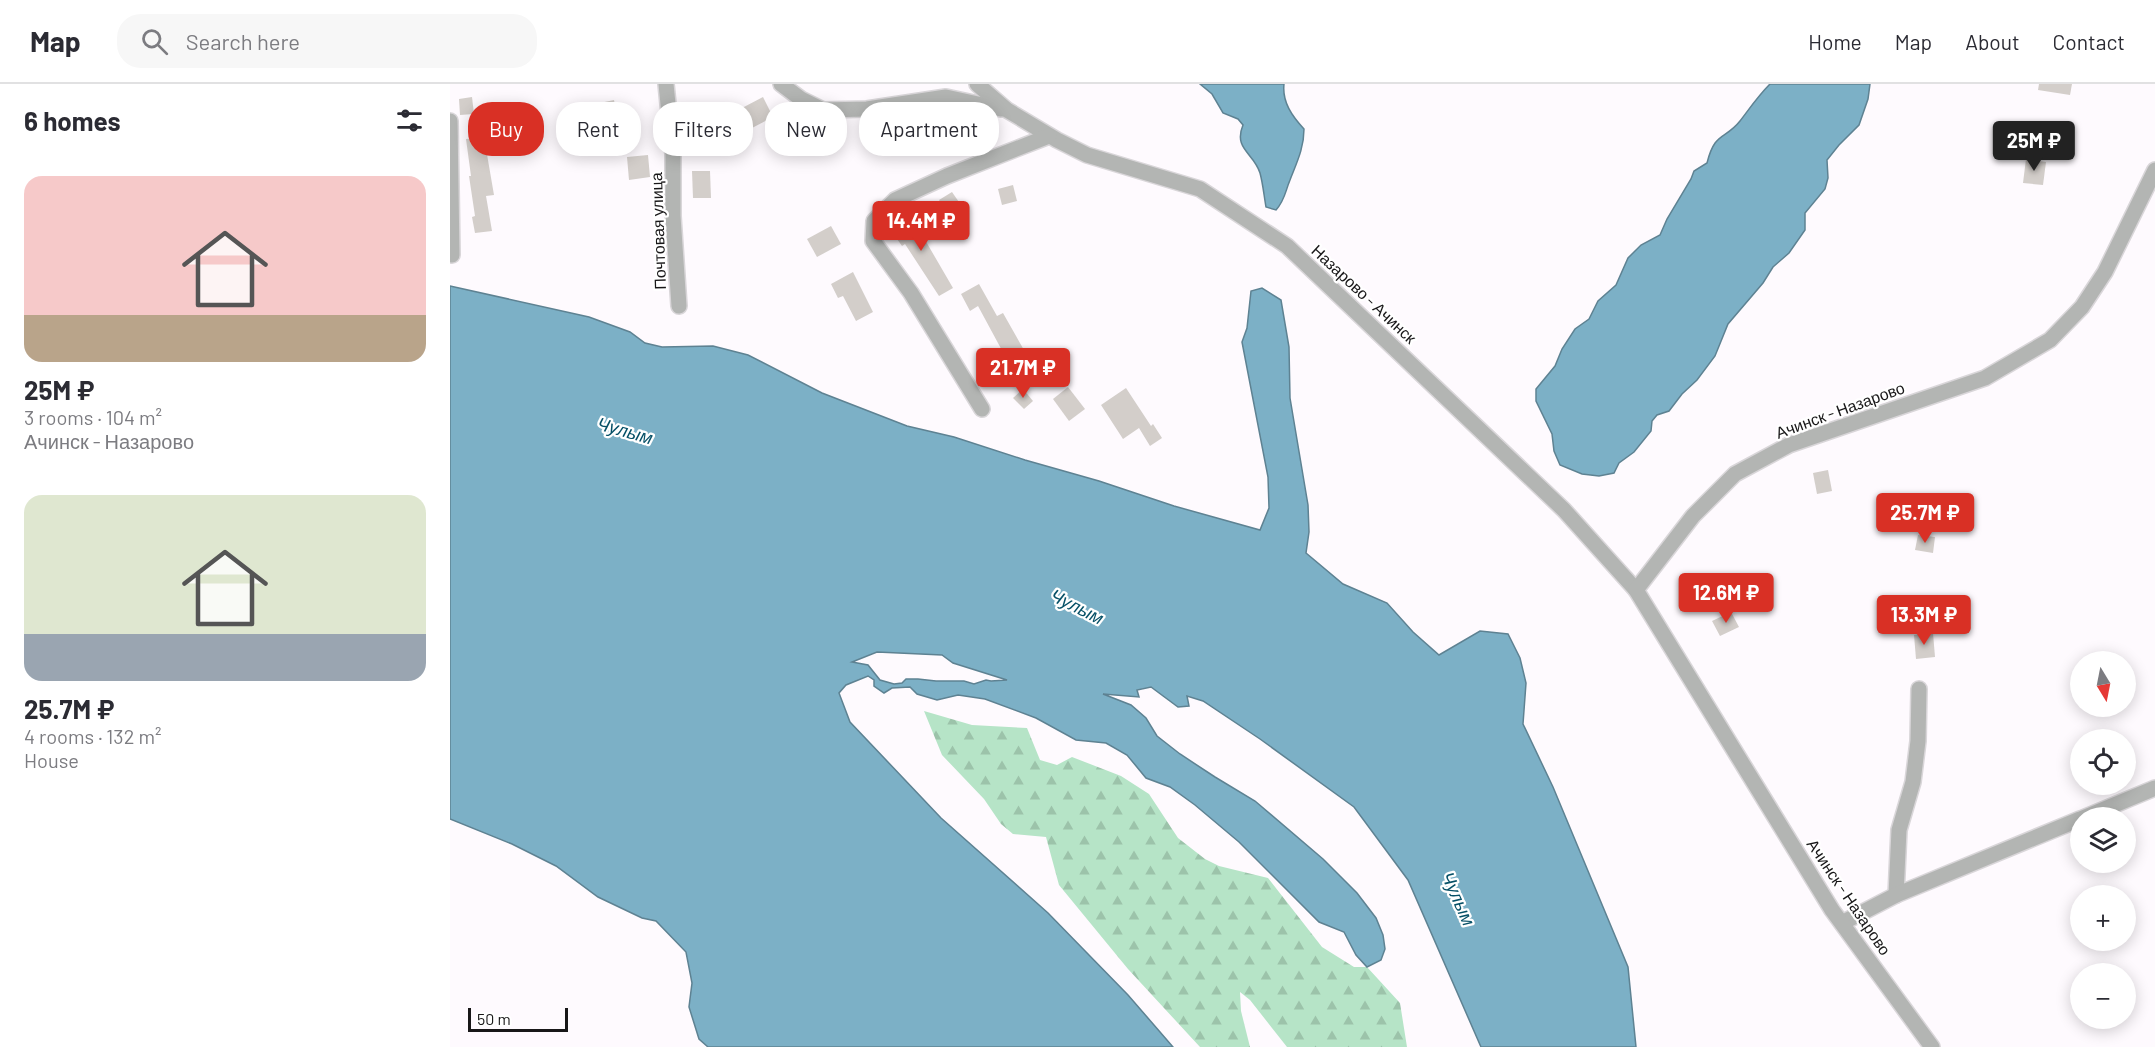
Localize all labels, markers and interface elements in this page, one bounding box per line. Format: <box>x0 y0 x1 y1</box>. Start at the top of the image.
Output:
search box <box>117 14 537 68</box>
text: Map <box>30 24 81 58</box>
icon: search <box>138 25 171 58</box>
text: Search here <box>186 28 300 54</box>
text: Home <box>1808 29 1862 54</box>
text: Map <box>1895 29 1932 54</box>
text: About <box>1965 29 2020 54</box>
text: Contact <box>2053 29 2125 54</box>
chip: Buy <box>468 102 544 156</box>
chip: Rent <box>556 102 641 156</box>
chip: Filters <box>653 102 753 156</box>
chip: New <box>765 102 847 156</box>
chip: Apartment <box>859 102 999 156</box>
icon: filters <box>393 104 426 137</box>
text: 6 homes <box>24 105 121 136</box>
pin: 25M ₽ <box>1992 121 2076 172</box>
text: 25M ₽ <box>2007 128 2061 152</box>
street label: Почтовая улица <box>646 172 669 290</box>
pin: 14.4M ₽ <box>866 201 976 252</box>
text: 14.4M ₽ <box>887 208 956 232</box>
icon: home <box>171 215 279 323</box>
street label: Назарово - Ачинск <box>1308 240 1421 348</box>
pin: 21.7M ₽ <box>968 348 1078 399</box>
text: 21.7M ₽ <box>990 355 1056 379</box>
text: 25M ₽ <box>24 374 95 405</box>
street label: Ачинск - Назарово <box>1773 377 1907 442</box>
text: 3 rooms · 104 m² <box>24 405 162 429</box>
water label: Чулым <box>595 412 656 448</box>
text: Ачинск - Назарово <box>24 429 194 453</box>
pin: 25.7M ₽ <box>1870 493 1980 544</box>
text: 25.7M ₽ <box>1890 500 1960 524</box>
icon: home <box>171 534 279 642</box>
pin: 12.6M ₽ <box>1671 573 1781 624</box>
text: 12.6M ₽ <box>1693 580 1759 604</box>
water label: Чулым <box>1047 583 1108 629</box>
pin: 13.3M ₽ <box>1869 595 1979 646</box>
text: 13.3M ₽ <box>1891 602 1957 626</box>
north arrow <box>2070 651 2136 717</box>
map controls <box>2070 651 2136 1029</box>
text: 25.7M ₽ <box>24 693 115 724</box>
text: 4 rooms · 132 m² <box>24 724 161 748</box>
button: locate <box>2070 729 2136 795</box>
text: House <box>24 748 79 772</box>
button: layers <box>2070 807 2136 873</box>
street label: Ачинск - Назарово <box>1804 835 1895 958</box>
water label: Чулым <box>1437 868 1480 929</box>
button: + <box>2070 885 2136 951</box>
button: − <box>2070 963 2136 1029</box>
scale bar <box>468 1005 568 1032</box>
text: 50 m <box>477 1009 511 1028</box>

